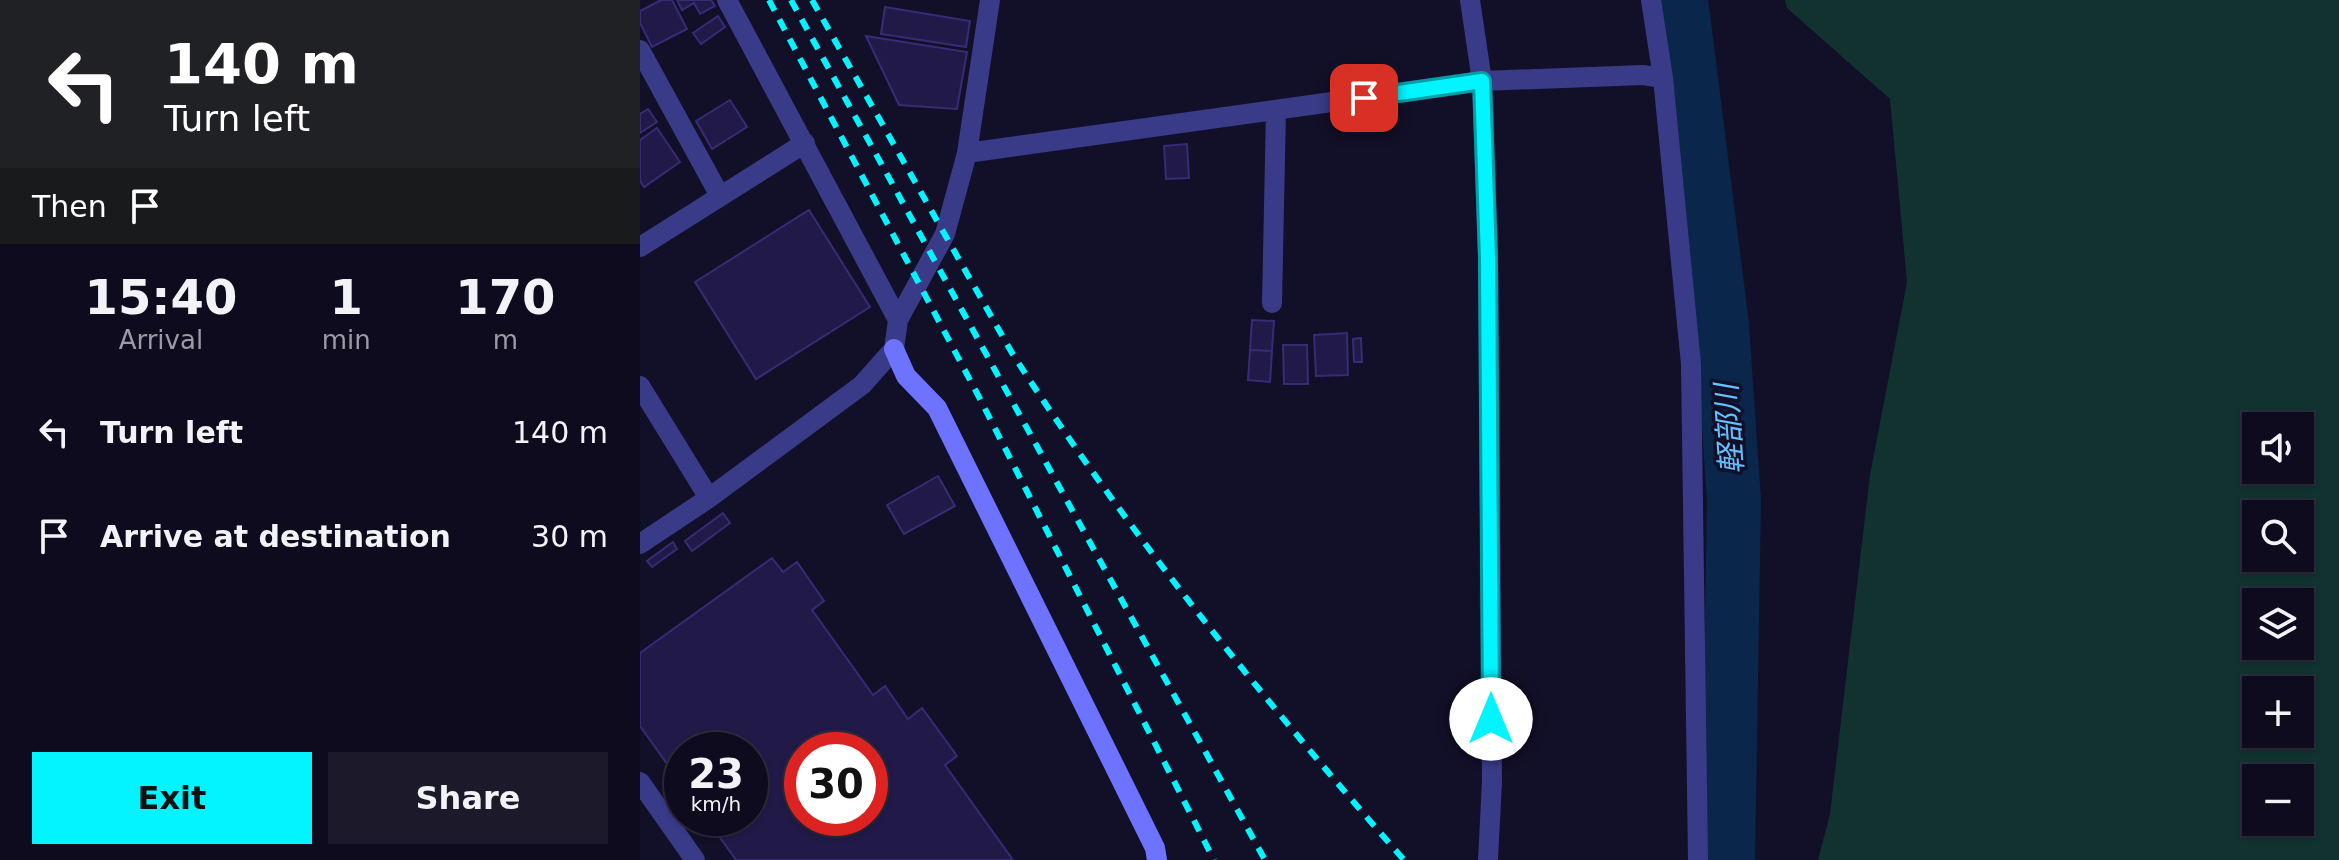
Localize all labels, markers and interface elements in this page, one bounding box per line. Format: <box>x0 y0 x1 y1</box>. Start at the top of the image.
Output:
text: 140 m <box>164 31 359 96</box>
icon: left <box>32 32 136 136</box>
pin <box>1330 64 1398 132</box>
icon: arrive <box>1342 76 1386 120</box>
text: Turn left <box>164 98 310 139</box>
icon: arrive <box>123 184 167 228</box>
text: Then <box>32 189 107 224</box>
text: 15:40 <box>84 269 237 325</box>
text: 1 <box>330 269 363 325</box>
text: 170 <box>455 269 555 325</box>
text: Arrival <box>119 325 203 355</box>
text: min <box>322 325 371 355</box>
text: m <box>493 325 518 355</box>
water label: 軽部川 <box>1708 380 1750 475</box>
icon: left <box>32 410 76 454</box>
map controls <box>2242 412 2314 836</box>
button: sound <box>2242 412 2314 484</box>
text: Turn left <box>100 415 243 450</box>
text: 140 m <box>512 415 608 450</box>
button: search <box>2242 500 2314 572</box>
icon: arrive <box>32 514 76 558</box>
text: Arrive at destination <box>100 519 451 554</box>
text: 30 m <box>531 519 608 554</box>
button: layers <box>2242 588 2314 660</box>
button: + <box>2242 676 2314 748</box>
position arrow <box>1449 677 1533 761</box>
speed limit sign: 30 <box>784 732 888 836</box>
text: 23 <box>688 751 744 797</box>
button: Exit <box>32 752 312 844</box>
button: Share <box>328 752 608 844</box>
button: − <box>2242 764 2314 836</box>
text: km/h <box>691 792 741 816</box>

